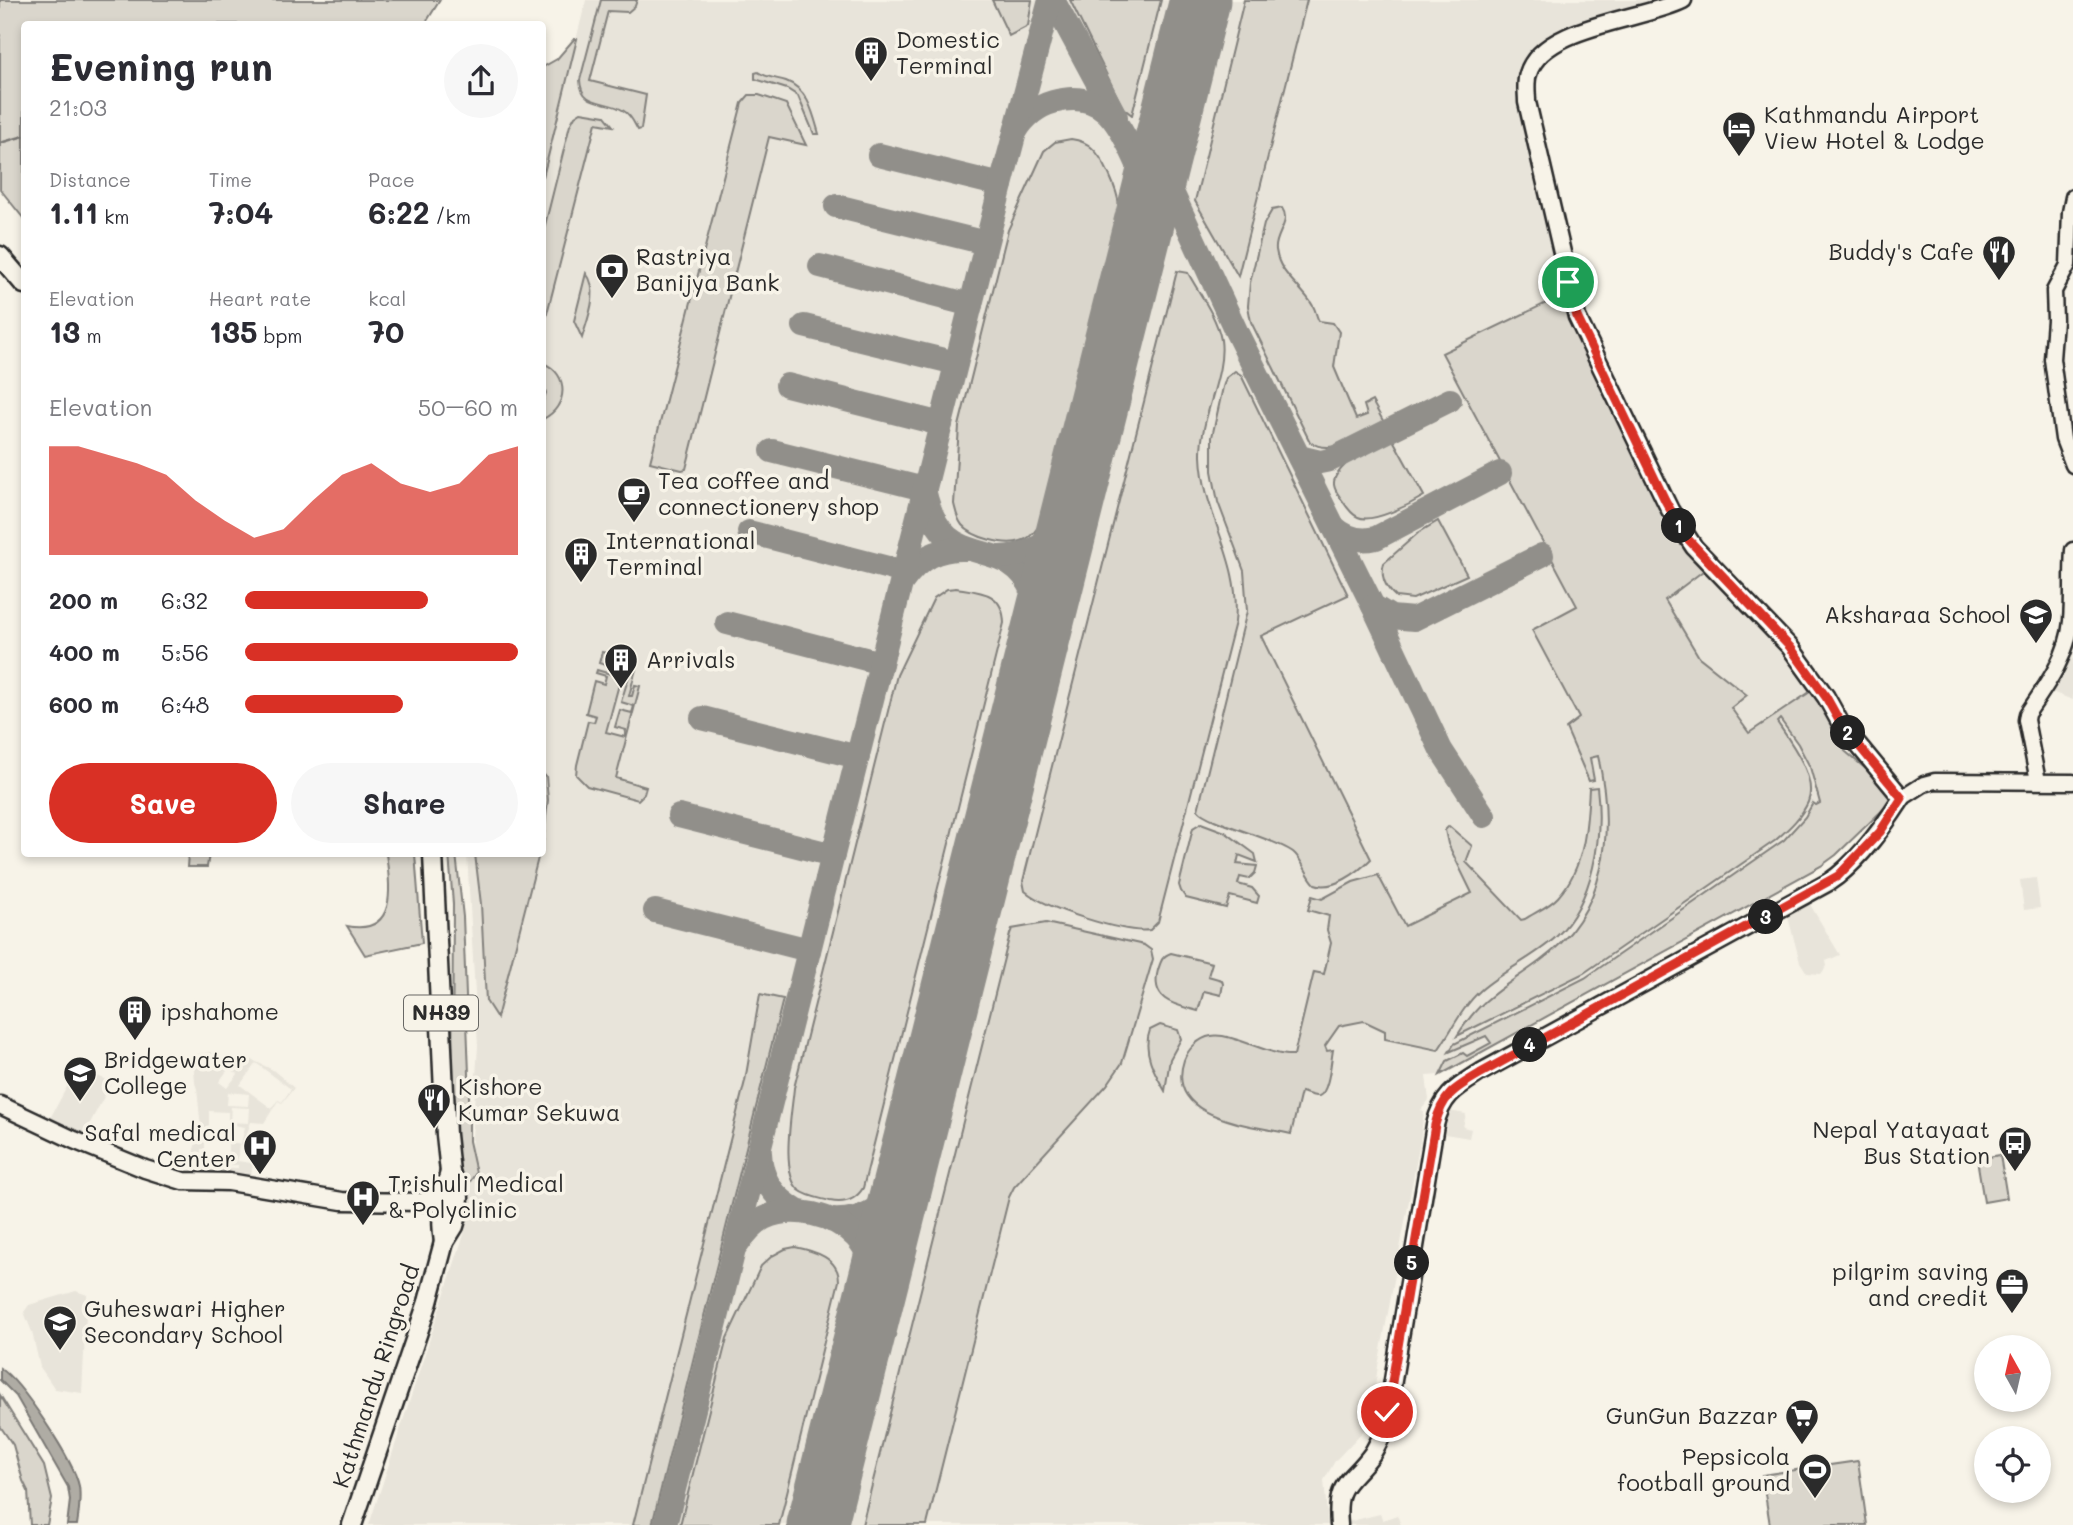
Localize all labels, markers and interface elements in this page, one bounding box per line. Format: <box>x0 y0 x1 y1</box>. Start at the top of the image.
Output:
place label: Domestic Terminal <box>896 24 1000 80</box>
building icon: Domestic Terminal <box>852 34 890 83</box>
text: Evening run <box>49 41 273 91</box>
button: share <box>444 44 518 118</box>
text: 21:03 <box>49 92 107 122</box>
place label: Kathmandu Airport View Hotel & Lodge <box>1764 99 1985 155</box>
hotel icon: Kathmandu Airport View Hotel & Lodge <box>1720 109 1758 158</box>
text: Distance <box>49 167 131 192</box>
text: Time <box>209 167 252 192</box>
text: Pace <box>368 167 415 192</box>
text: 1.11 <box>49 192 98 232</box>
text: 7:04 <box>209 192 273 232</box>
text: 6:22 <box>368 192 430 232</box>
text: km <box>98 204 129 229</box>
text: /km <box>430 204 471 229</box>
restaurant icon: Buddy's Cafe <box>1980 233 2018 282</box>
place label: Buddy's Cafe <box>1828 236 1974 266</box>
place label: Rastriya Banijya Bank <box>636 241 779 297</box>
bank icon: Rastriya Banijya Bank <box>593 251 631 300</box>
pin <box>1538 252 1598 312</box>
icon: arrive <box>1549 263 1587 301</box>
text: Elevation <box>49 286 134 311</box>
text: Heart rate <box>209 286 311 311</box>
text: kcal <box>368 286 406 311</box>
text: 13 <box>49 311 80 351</box>
text: 135 <box>209 311 257 351</box>
text: 70 <box>368 311 404 351</box>
text: m <box>80 323 102 348</box>
text: bpm <box>257 323 303 348</box>
text: Elevation <box>49 392 152 422</box>
text: 50–60 m <box>418 392 518 422</box>
place label: Tea coffee and connectionery shop <box>658 465 879 521</box>
cafe icon: Tea coffee and connectionery shop <box>615 475 653 524</box>
pin: 1 <box>1662 508 1696 544</box>
text: 1 <box>1674 513 1683 538</box>
place label: International Terminal <box>606 525 755 581</box>
building icon: International Terminal <box>562 535 600 584</box>
text: 200 m <box>49 585 118 615</box>
text: 6:32 <box>161 585 208 615</box>
school or university icon: Aksharaa School <box>2017 596 2055 645</box>
place label: Aksharaa School <box>1824 599 2011 629</box>
text: 400 m <box>49 637 120 667</box>
text: 5:56 <box>161 637 209 667</box>
building icon: Arrivals <box>602 641 640 690</box>
place label: Arrivals <box>646 644 736 674</box>
text: 600 m <box>49 689 119 719</box>
text: 6:48 <box>161 689 209 719</box>
pin: 2 <box>1830 716 1866 750</box>
text: 2 <box>1842 720 1853 745</box>
button: Save <box>49 763 277 843</box>
button: Share <box>291 763 518 843</box>
pin: 3 <box>1748 900 1784 934</box>
text: 3 <box>1760 904 1771 929</box>
building icon: ipshahome <box>116 993 154 1042</box>
place label: ipshahome <box>160 996 279 1026</box>
road number: NH39 <box>404 996 478 1030</box>
pin: 4 <box>1512 1028 1548 1062</box>
text: 4 <box>1523 1032 1536 1057</box>
place label: Bridgewater College <box>104 1044 247 1100</box>
school or university icon: Bridgewater College <box>61 1054 99 1103</box>
place label: Kishore Kumar Sekuwa <box>458 1071 620 1127</box>
restaurant icon: Kishore Kumar Sekuwa <box>415 1081 453 1130</box>
place label: Nepal Yatayaat Bus Station <box>1813 1114 1990 1170</box>
place label: Safal medical Center <box>84 1117 236 1173</box>
bus stop icon: Nepal Yatayaat Bus Station <box>1996 1124 2034 1173</box>
hospital icon: Safal medical Center <box>241 1127 279 1176</box>
place label: Trishuli Medical & Polyclinic <box>388 1168 564 1224</box>
hospital icon: Trishuli Medical & Polyclinic <box>344 1178 382 1227</box>
pin: 5 <box>1394 1246 1430 1280</box>
text: 5 <box>1406 1250 1417 1275</box>
place label: pilgrim saving and credit <box>1833 1256 1988 1312</box>
street label: Kathmandu Ringroad <box>325 1260 425 1491</box>
office icon: pilgrim saving and credit <box>1993 1266 2031 1315</box>
place label: Guheswari Higher Secondary School <box>84 1293 286 1349</box>
school or university icon: Guheswari Higher Secondary School <box>41 1303 79 1352</box>
north arrow <box>1974 1335 2051 1412</box>
map controls <box>1974 1335 2051 1503</box>
pin <box>1357 1382 1417 1442</box>
icon: check <box>1368 1393 1406 1431</box>
supermarket icon: GunGun Bazzar <box>1783 1397 1821 1446</box>
place label: GunGun Bazzar <box>1606 1400 1778 1430</box>
button: locate <box>1974 1426 2051 1503</box>
place label: Pepsicola football ground <box>1617 1441 1790 1497</box>
sports icon: Pepsicola football ground <box>1796 1451 1834 1500</box>

